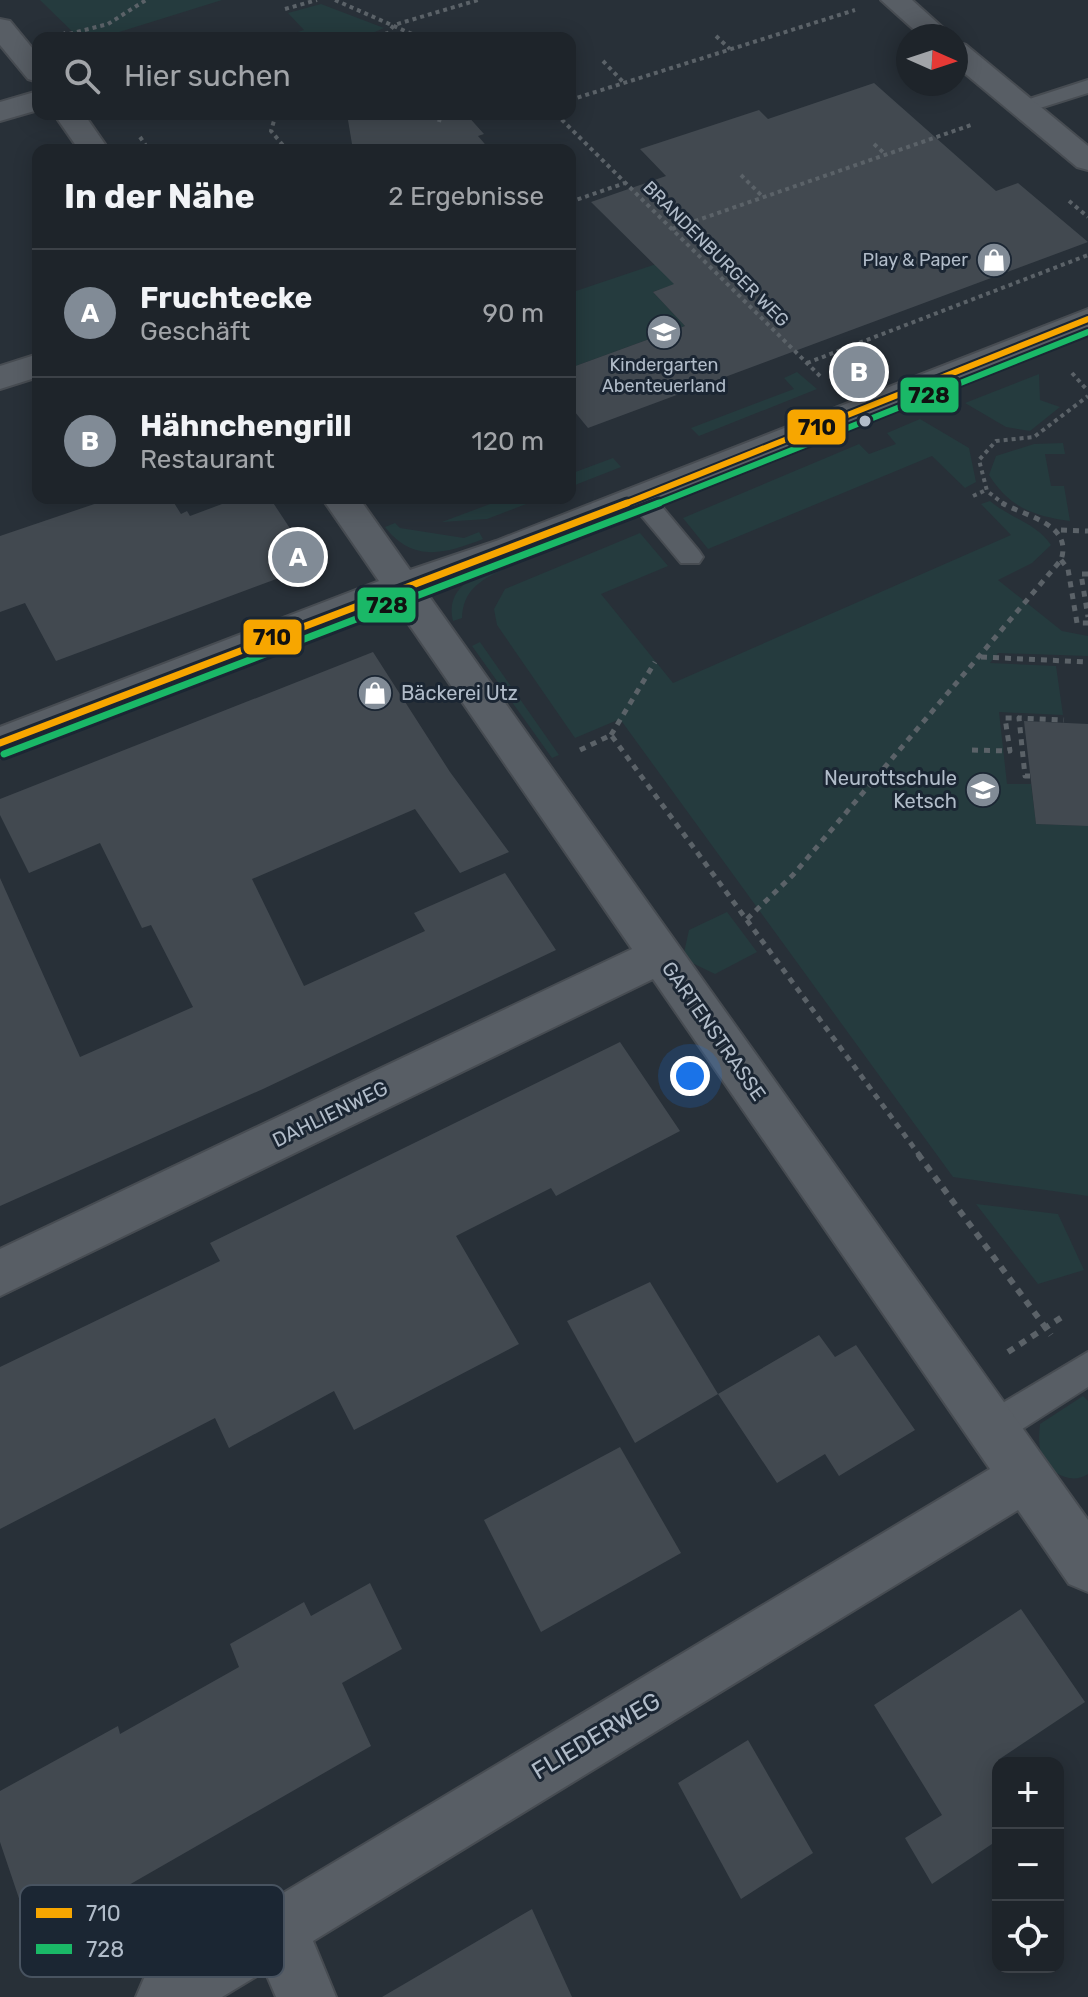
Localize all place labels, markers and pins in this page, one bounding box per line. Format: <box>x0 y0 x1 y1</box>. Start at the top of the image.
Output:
shop icon: Play & Paper <box>975 241 1013 279</box>
place label: Play & Paper <box>863 249 968 271</box>
school or university icon: Kindergarten Abenteuerland <box>645 313 683 351</box>
pin: B <box>833 342 885 402</box>
place label: Kindergarten Abenteuerland <box>602 354 726 397</box>
unlabelled marker <box>857 413 873 429</box>
pin: A <box>272 527 324 587</box>
shop icon: Bäckerei Utz <box>356 674 394 712</box>
place label: Bäckerei Utz <box>401 681 518 705</box>
place label: Neurottschule Ketsch <box>824 766 957 813</box>
school or university icon: Neurottschule Ketsch <box>964 771 1002 809</box>

